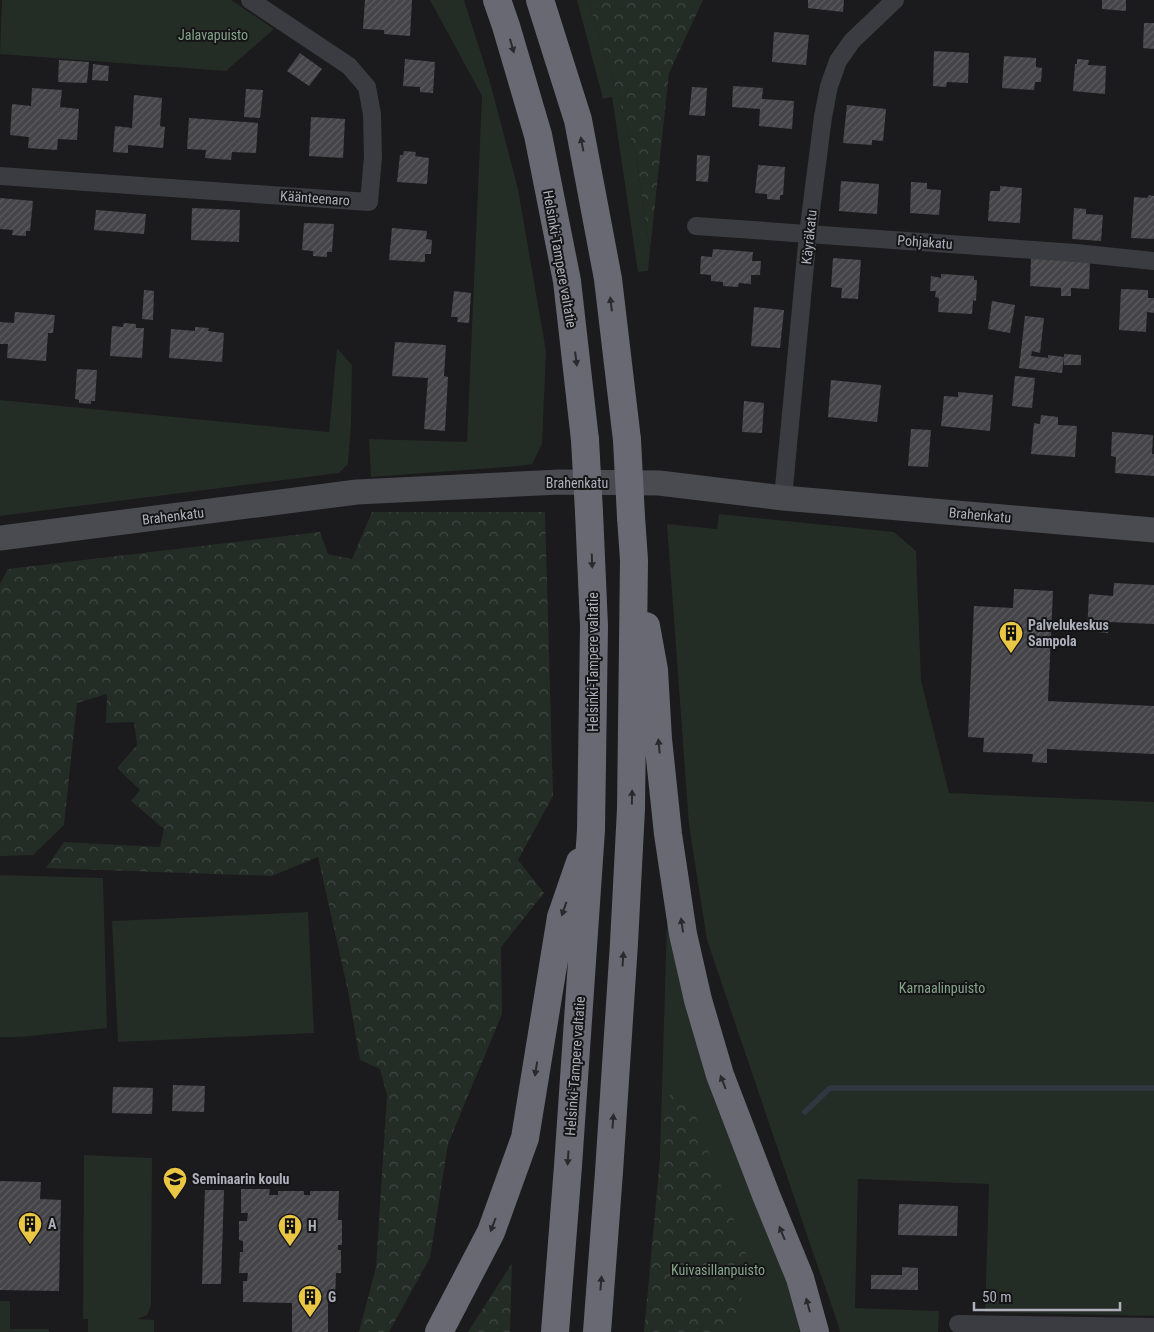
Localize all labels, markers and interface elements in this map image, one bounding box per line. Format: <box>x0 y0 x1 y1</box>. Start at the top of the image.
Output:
park label: Jalavapuisto <box>178 27 248 43</box>
one-way arrow <box>509 39 517 54</box>
one-way arrow <box>578 136 586 152</box>
street label: Käänteenaro <box>280 188 350 208</box>
street label: Helsinki-Tampere valtatie <box>540 189 580 330</box>
street label: Käyräkatu <box>798 209 820 265</box>
street label: Pohjakatu <box>897 232 953 252</box>
one-way arrow <box>607 296 615 312</box>
one-way arrow <box>572 351 580 367</box>
street label: Brahenkatu <box>546 475 608 491</box>
street label: Brahenkatu <box>141 504 205 528</box>
street label: Brahenkatu <box>948 504 1012 526</box>
one-way arrow <box>588 553 596 569</box>
street label: Helsinki-Tampere valtatie <box>585 592 601 732</box>
place label: Palvelukeskus Sampola <box>1028 617 1109 649</box>
building icon: Palvelukeskus Sampola <box>998 620 1024 654</box>
one-way arrow <box>655 738 663 754</box>
one-way arrow <box>628 789 636 805</box>
one-way arrow <box>559 902 567 917</box>
one-way arrow <box>677 916 685 932</box>
one-way arrow <box>620 951 628 967</box>
park label: Karnaalinpuisto <box>899 980 985 996</box>
street label: Helsinki-Tampere valtatie <box>562 995 588 1136</box>
one-way arrow <box>532 1062 540 1078</box>
one-way arrow <box>719 1074 727 1089</box>
one-way arrow <box>609 1113 617 1129</box>
one-way arrow <box>564 1150 572 1166</box>
school or university icon: Seminaarin koulu <box>162 1166 188 1200</box>
place label: Seminaarin koulu <box>192 1171 290 1187</box>
building icon: A <box>17 1211 43 1245</box>
building icon: H <box>277 1213 303 1247</box>
place label: A <box>48 1216 57 1232</box>
place label: H <box>308 1218 317 1234</box>
one-way arrow <box>489 1218 497 1233</box>
one-way arrow <box>778 1225 786 1240</box>
park label: Kuivasillanpuisto <box>671 1262 765 1278</box>
one-way arrow <box>597 1275 605 1291</box>
scale bar <box>974 1280 1120 1312</box>
building icon: G <box>297 1284 323 1318</box>
text: 50 m <box>982 1288 1012 1306</box>
place label: G <box>328 1289 336 1305</box>
one-way arrow <box>803 1298 811 1313</box>

